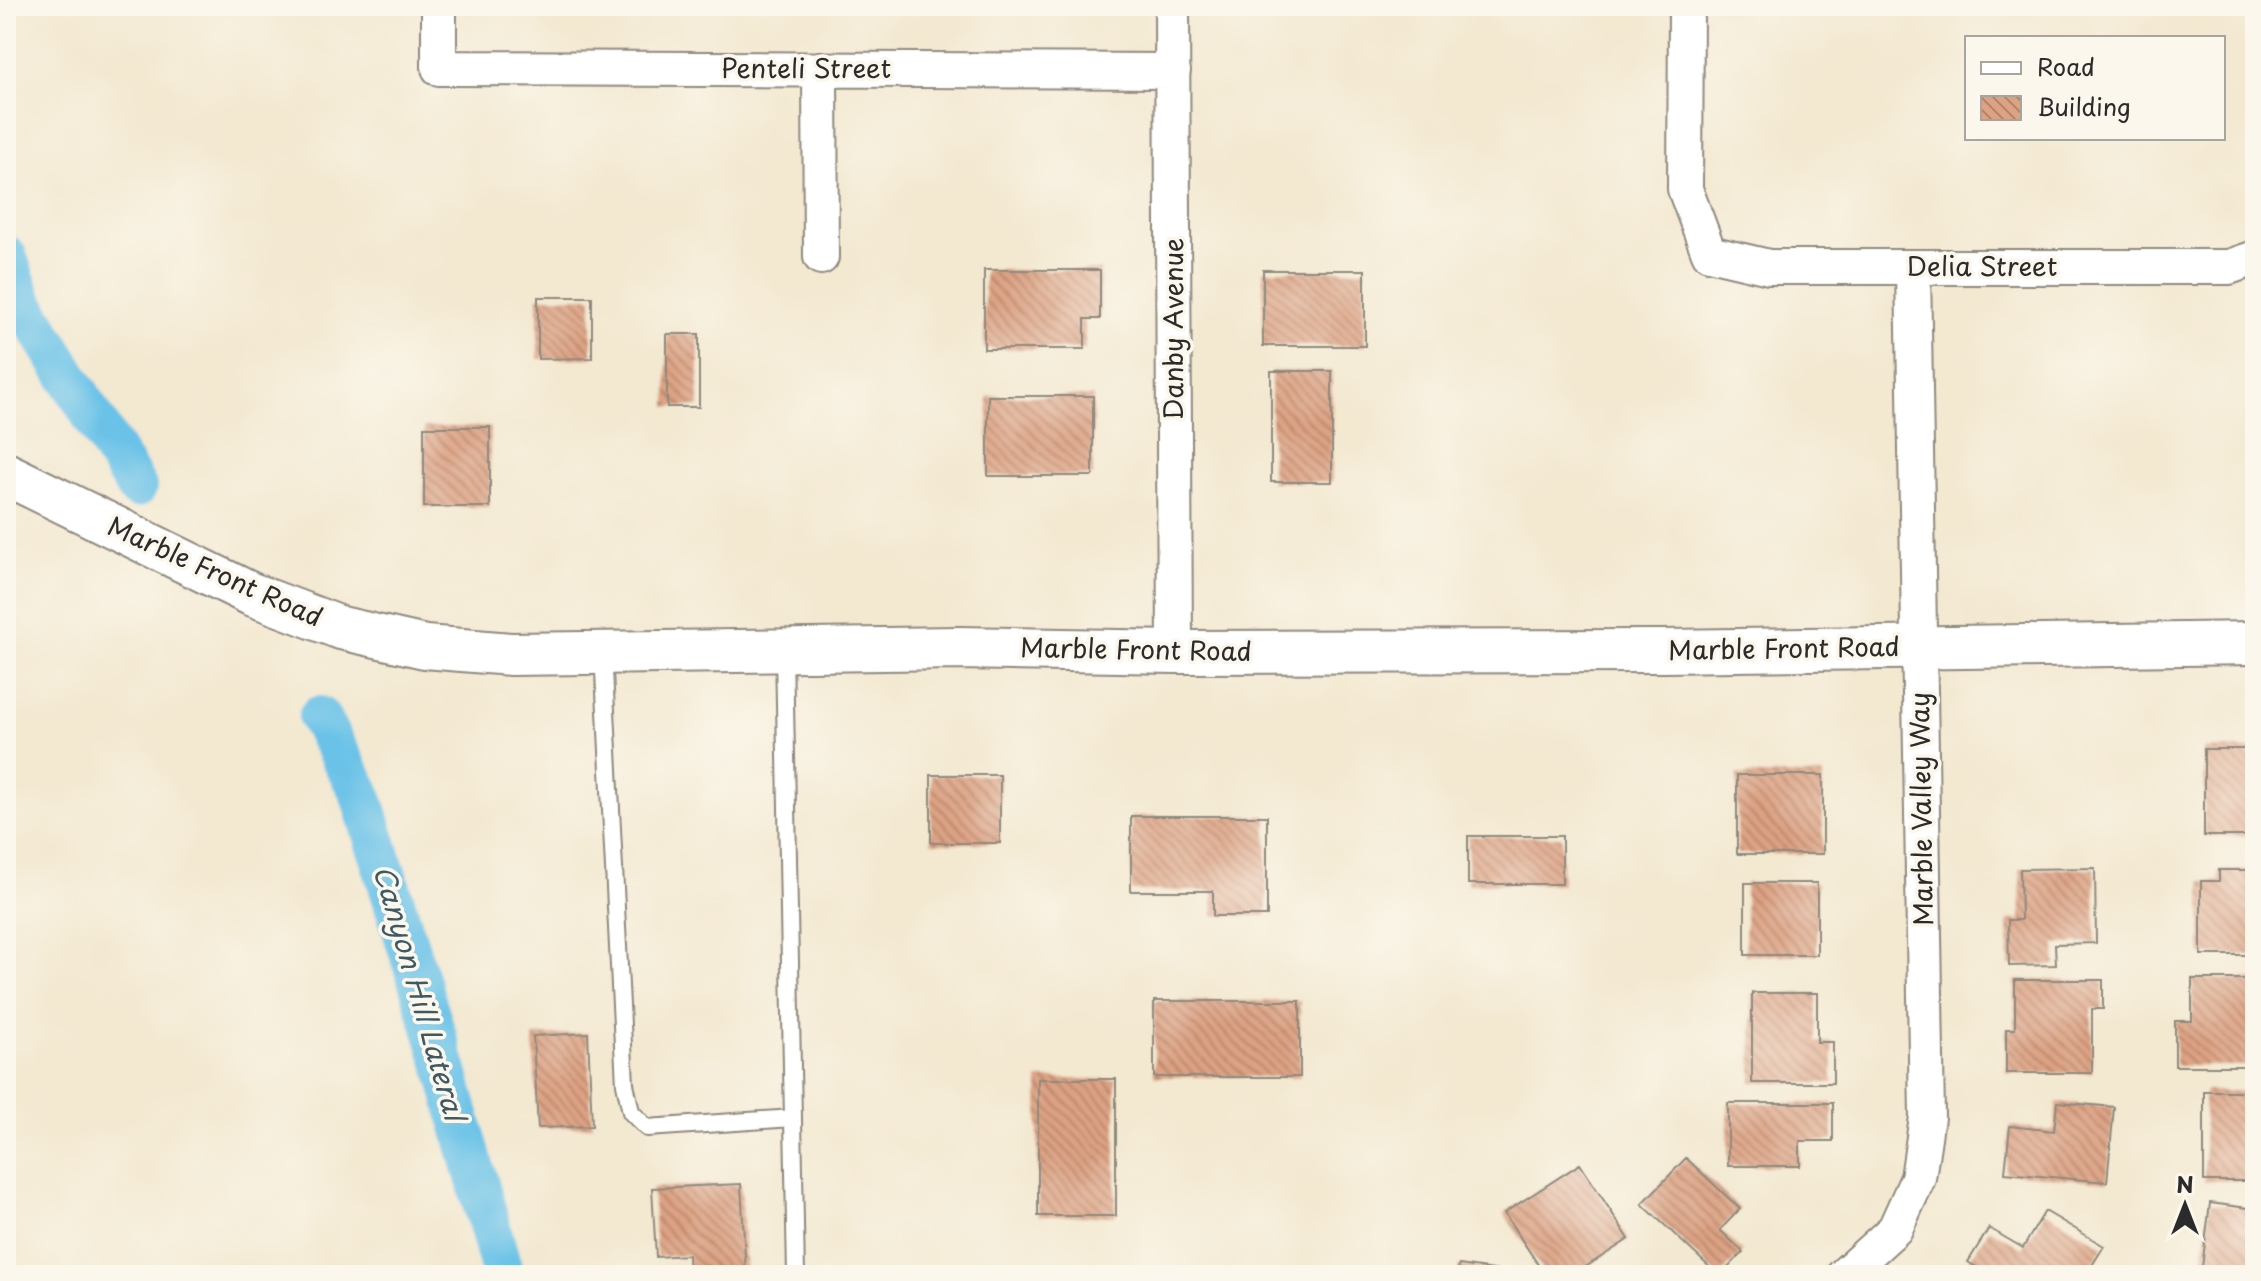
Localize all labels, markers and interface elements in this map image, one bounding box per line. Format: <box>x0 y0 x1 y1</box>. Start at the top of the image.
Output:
legend <box>1965 36 2225 140</box>
street label: Penteli Street <box>721 48 891 87</box>
text: Road <box>2037 48 2095 84</box>
text: Building <box>2037 88 2131 124</box>
street label: Danby Avenue <box>1153 238 1192 420</box>
street label: Delia Street <box>1907 246 2057 285</box>
street label: Marble Front Road <box>102 506 329 636</box>
street label: Marble Front Road <box>1668 626 1900 669</box>
street label: Marble Front Road <box>1020 627 1252 670</box>
street label: Marble Valley Way <box>1899 692 1942 926</box>
water label: Canyon Hill Lateral <box>363 860 479 1129</box>
north arrow <box>2145 1165 2225 1245</box>
text: N <box>2176 1167 2194 1200</box>

